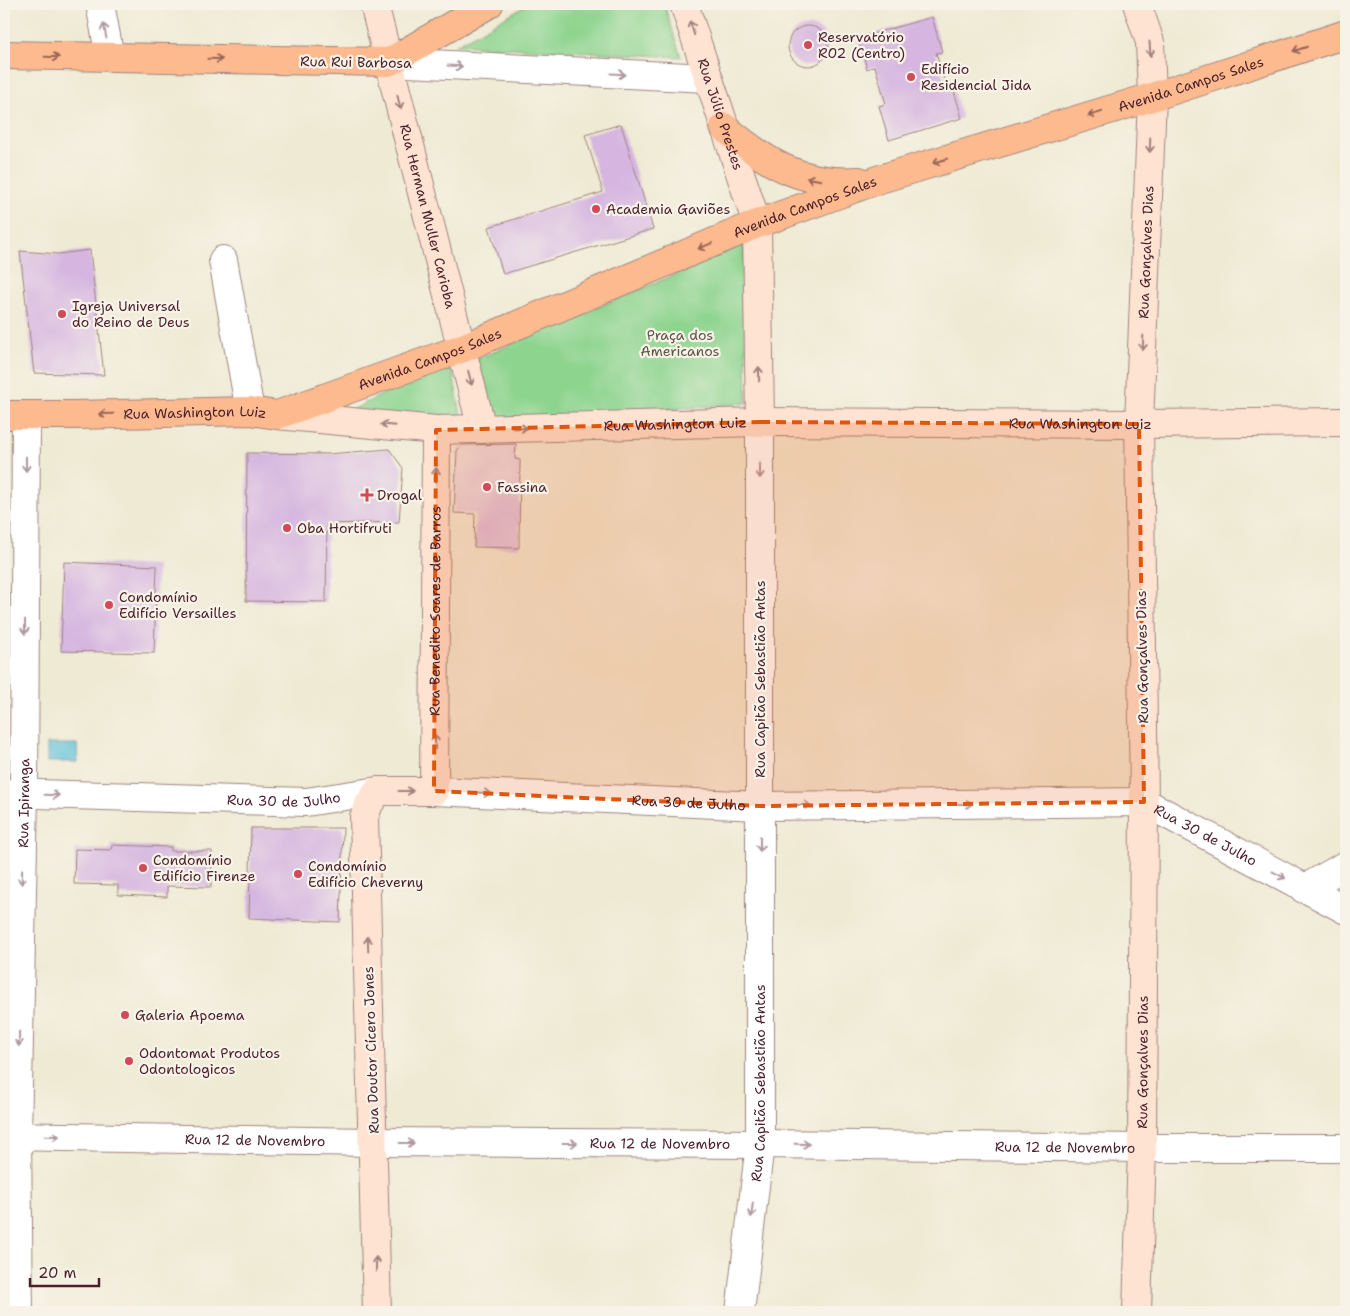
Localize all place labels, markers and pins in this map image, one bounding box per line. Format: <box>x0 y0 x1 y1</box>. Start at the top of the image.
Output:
place label: Reservatório R02 (Centro) <box>818 28 905 62</box>
marker: Reservatório R02 (Centro) <box>802 39 814 51</box>
place label: Edifício Residencial Jida <box>921 60 1032 94</box>
marker: Edifício Residencial Jida <box>905 71 917 83</box>
place label: Academia Gaviões <box>606 200 731 218</box>
marker: Academia Gaviões <box>590 203 602 215</box>
place label: Igreja Universal do Reino de Deus <box>72 297 190 331</box>
marker: Igreja Universal do Reino de Deus <box>56 308 68 320</box>
place label: Fassina <box>497 478 547 496</box>
marker: Fassina <box>481 481 493 493</box>
place label: Drogal <box>377 486 423 504</box>
marker: Drogal <box>361 489 373 501</box>
place label: Oba Hortifruti <box>297 519 392 537</box>
marker: Oba Hortifruti <box>281 522 293 534</box>
place label: Condomínio Edifício Versailles <box>119 588 236 622</box>
marker: Condomínio Edifício Versailles <box>103 599 115 611</box>
place label: Condomínio Edifício Firenze <box>153 851 256 885</box>
place label: Condomínio Edifício Cheverny <box>308 857 423 891</box>
marker: Condomínio Edifício Firenze <box>137 862 149 874</box>
marker: Condomínio Edifício Cheverny <box>292 868 304 880</box>
place label: Galeria Apoema <box>135 1006 245 1024</box>
marker: Galeria Apoema <box>119 1009 131 1021</box>
place label: Odontomat Produtos Odontologicos <box>139 1044 280 1078</box>
marker: Odontomat Produtos Odontologicos <box>123 1055 135 1067</box>

